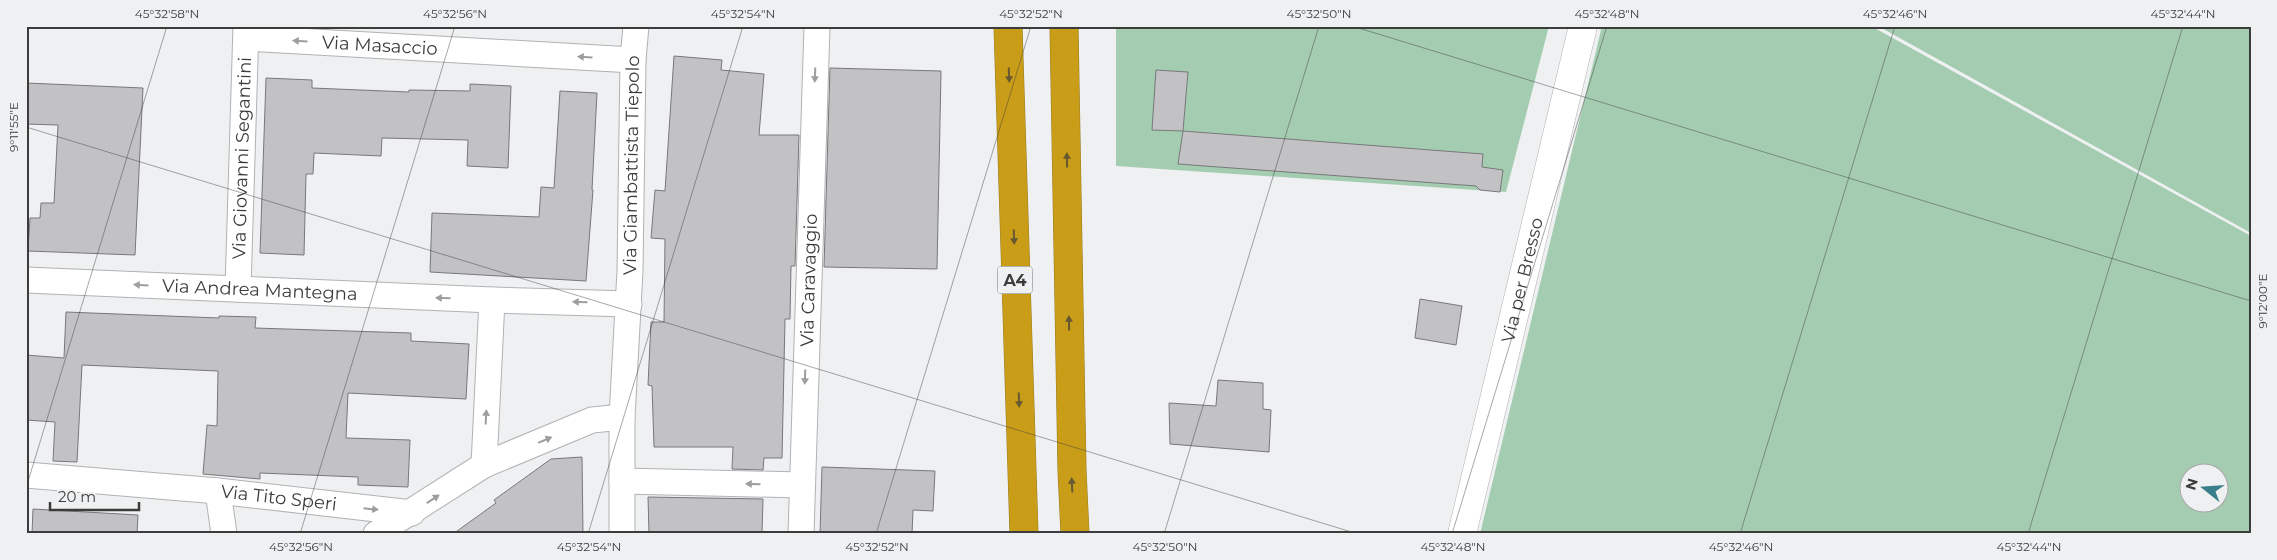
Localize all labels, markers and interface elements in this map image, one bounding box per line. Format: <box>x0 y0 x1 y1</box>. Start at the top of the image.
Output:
text: 45°32'58"N <box>135 6 199 21</box>
text: 45°32'56"N <box>423 6 487 21</box>
text: 45°32'54"N <box>711 6 775 21</box>
text: 45°32'52"N <box>999 6 1063 21</box>
text: 45°32'50"N <box>1287 6 1351 21</box>
text: 45°32'48"N <box>1574 6 1640 21</box>
text: 45°32'46"N <box>1863 6 1927 21</box>
text: 45°32'44"N <box>2151 6 2215 21</box>
street label: Via Masaccio <box>321 31 438 60</box>
one-way arrow <box>292 36 308 44</box>
one-way arrow <box>576 52 592 60</box>
street label: Via Giambattista Tiepolo <box>619 55 644 275</box>
street label: Via Giovanni Segantini <box>228 57 256 260</box>
one-way arrow <box>811 67 819 83</box>
one-way arrow <box>1005 67 1013 83</box>
text: 9°11'55"E <box>6 102 21 152</box>
one-way arrow <box>1063 152 1071 168</box>
street label: Via Caravaggio <box>796 213 822 347</box>
street label: Via per Bresso <box>1497 215 1548 345</box>
one-way arrow <box>1010 230 1018 246</box>
road number: A4 <box>998 266 1032 294</box>
text: 9°12'00"E <box>2255 273 2270 329</box>
street label: Via Andrea Mantegna <box>162 275 358 305</box>
one-way arrow <box>133 281 149 289</box>
one-way arrow <box>435 294 451 302</box>
one-way arrow <box>572 298 588 306</box>
one-way arrow <box>1065 314 1073 330</box>
one-way arrow <box>801 370 809 386</box>
one-way arrow <box>1015 392 1023 408</box>
one-way arrow <box>483 409 491 425</box>
one-way arrow <box>538 436 553 444</box>
north arrow <box>2180 462 2230 512</box>
text: N <box>2181 476 2202 492</box>
one-way arrow <box>1068 477 1076 493</box>
scale bar <box>50 480 139 512</box>
street label: Via Tito Speri <box>220 480 338 515</box>
one-way arrow <box>745 480 761 488</box>
text: 20 m <box>58 487 96 506</box>
one-way arrow <box>426 494 440 504</box>
one-way arrow <box>363 505 379 513</box>
text: 45°32'56"N <box>269 539 333 554</box>
text: 45°32'54"N <box>557 539 621 554</box>
text: 45°32'52"N <box>845 539 909 554</box>
text: 45°32'50"N <box>1133 539 1197 554</box>
text: 45°32'48"N <box>1420 539 1486 554</box>
text: 45°32'46"N <box>1709 539 1773 554</box>
text: 45°32'44"N <box>1997 539 2061 554</box>

